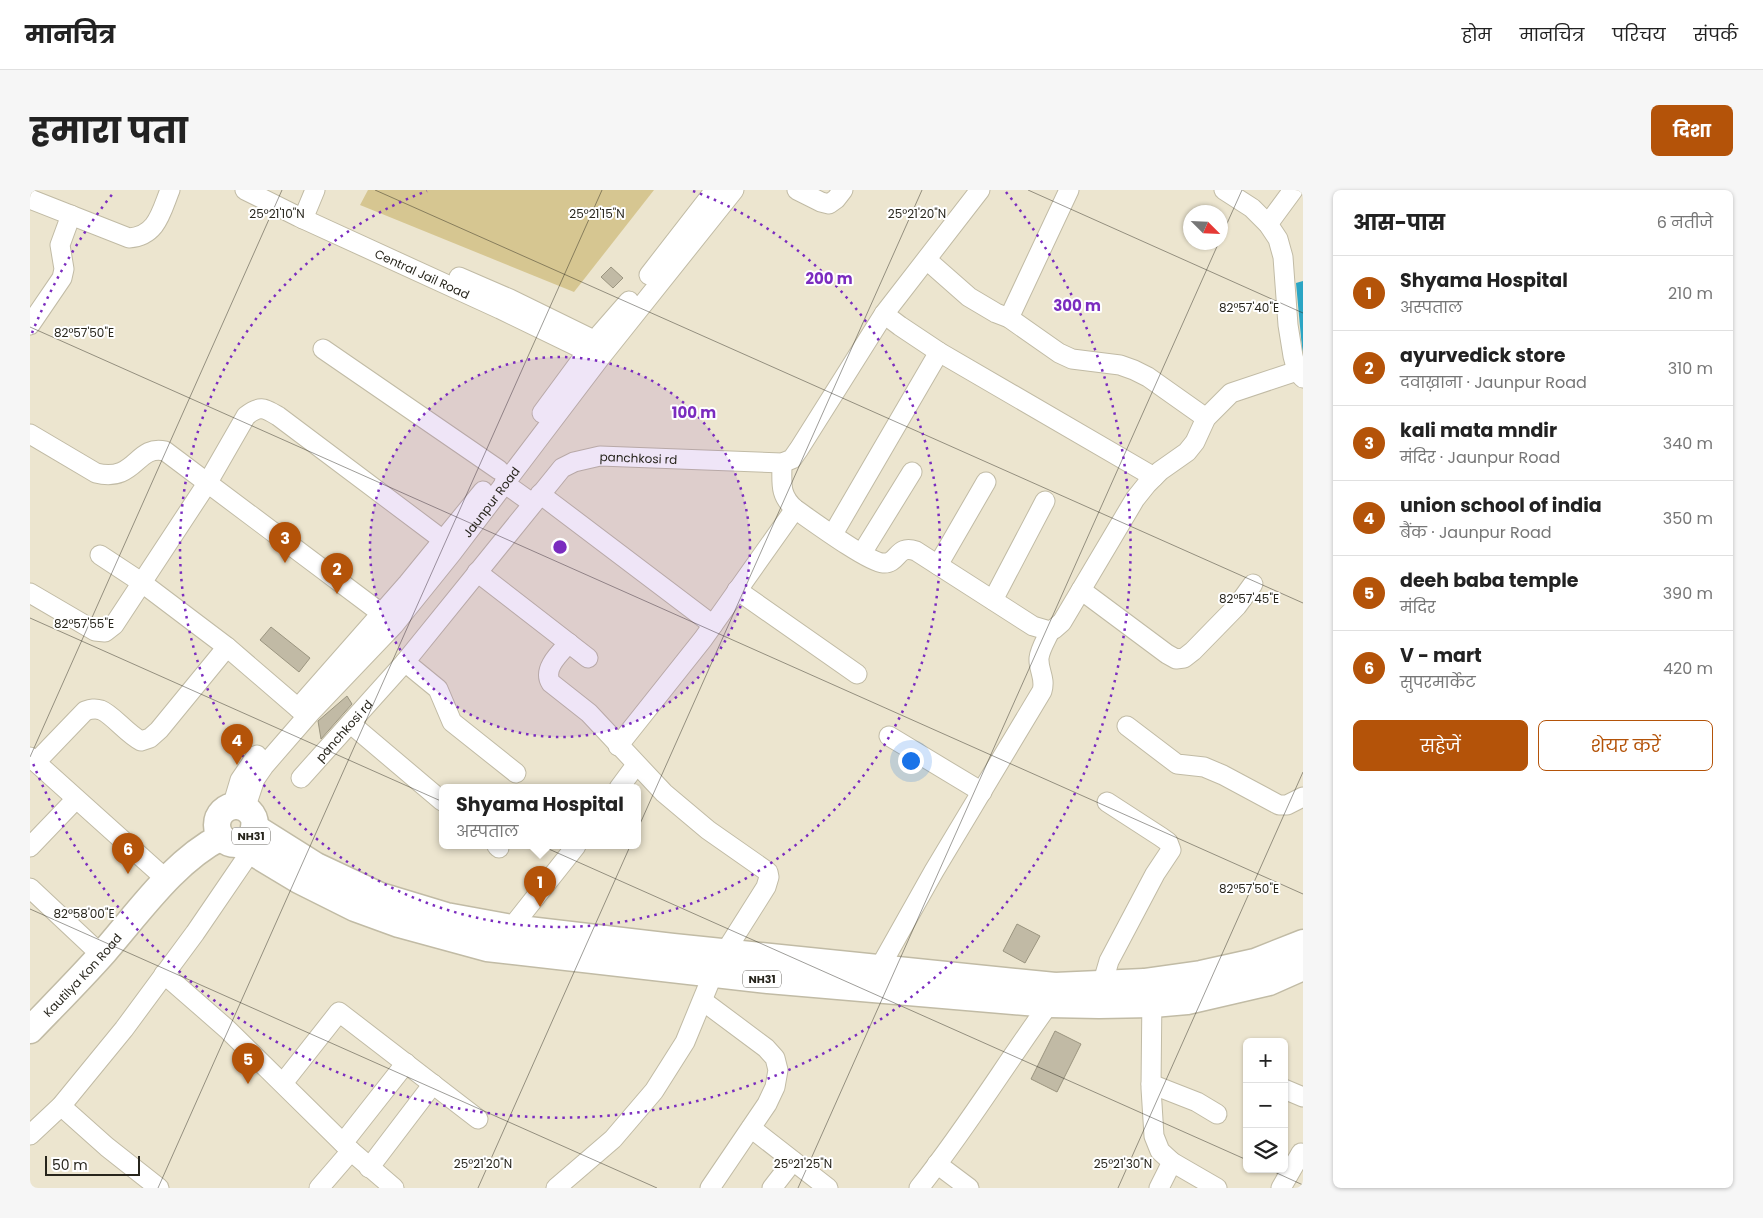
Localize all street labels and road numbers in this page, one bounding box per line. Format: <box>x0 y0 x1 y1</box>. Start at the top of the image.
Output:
street label: Central Jail Road <box>372 244 472 302</box>
street label: panchkosi rd <box>599 447 678 467</box>
street label: Jaunpur Road <box>459 463 523 541</box>
street label: panchkosi rd <box>311 696 376 765</box>
road number: NH31 <box>232 827 270 844</box>
street label: Kautilya Kon Road <box>39 929 125 1020</box>
road number: NH31 <box>743 971 781 988</box>

